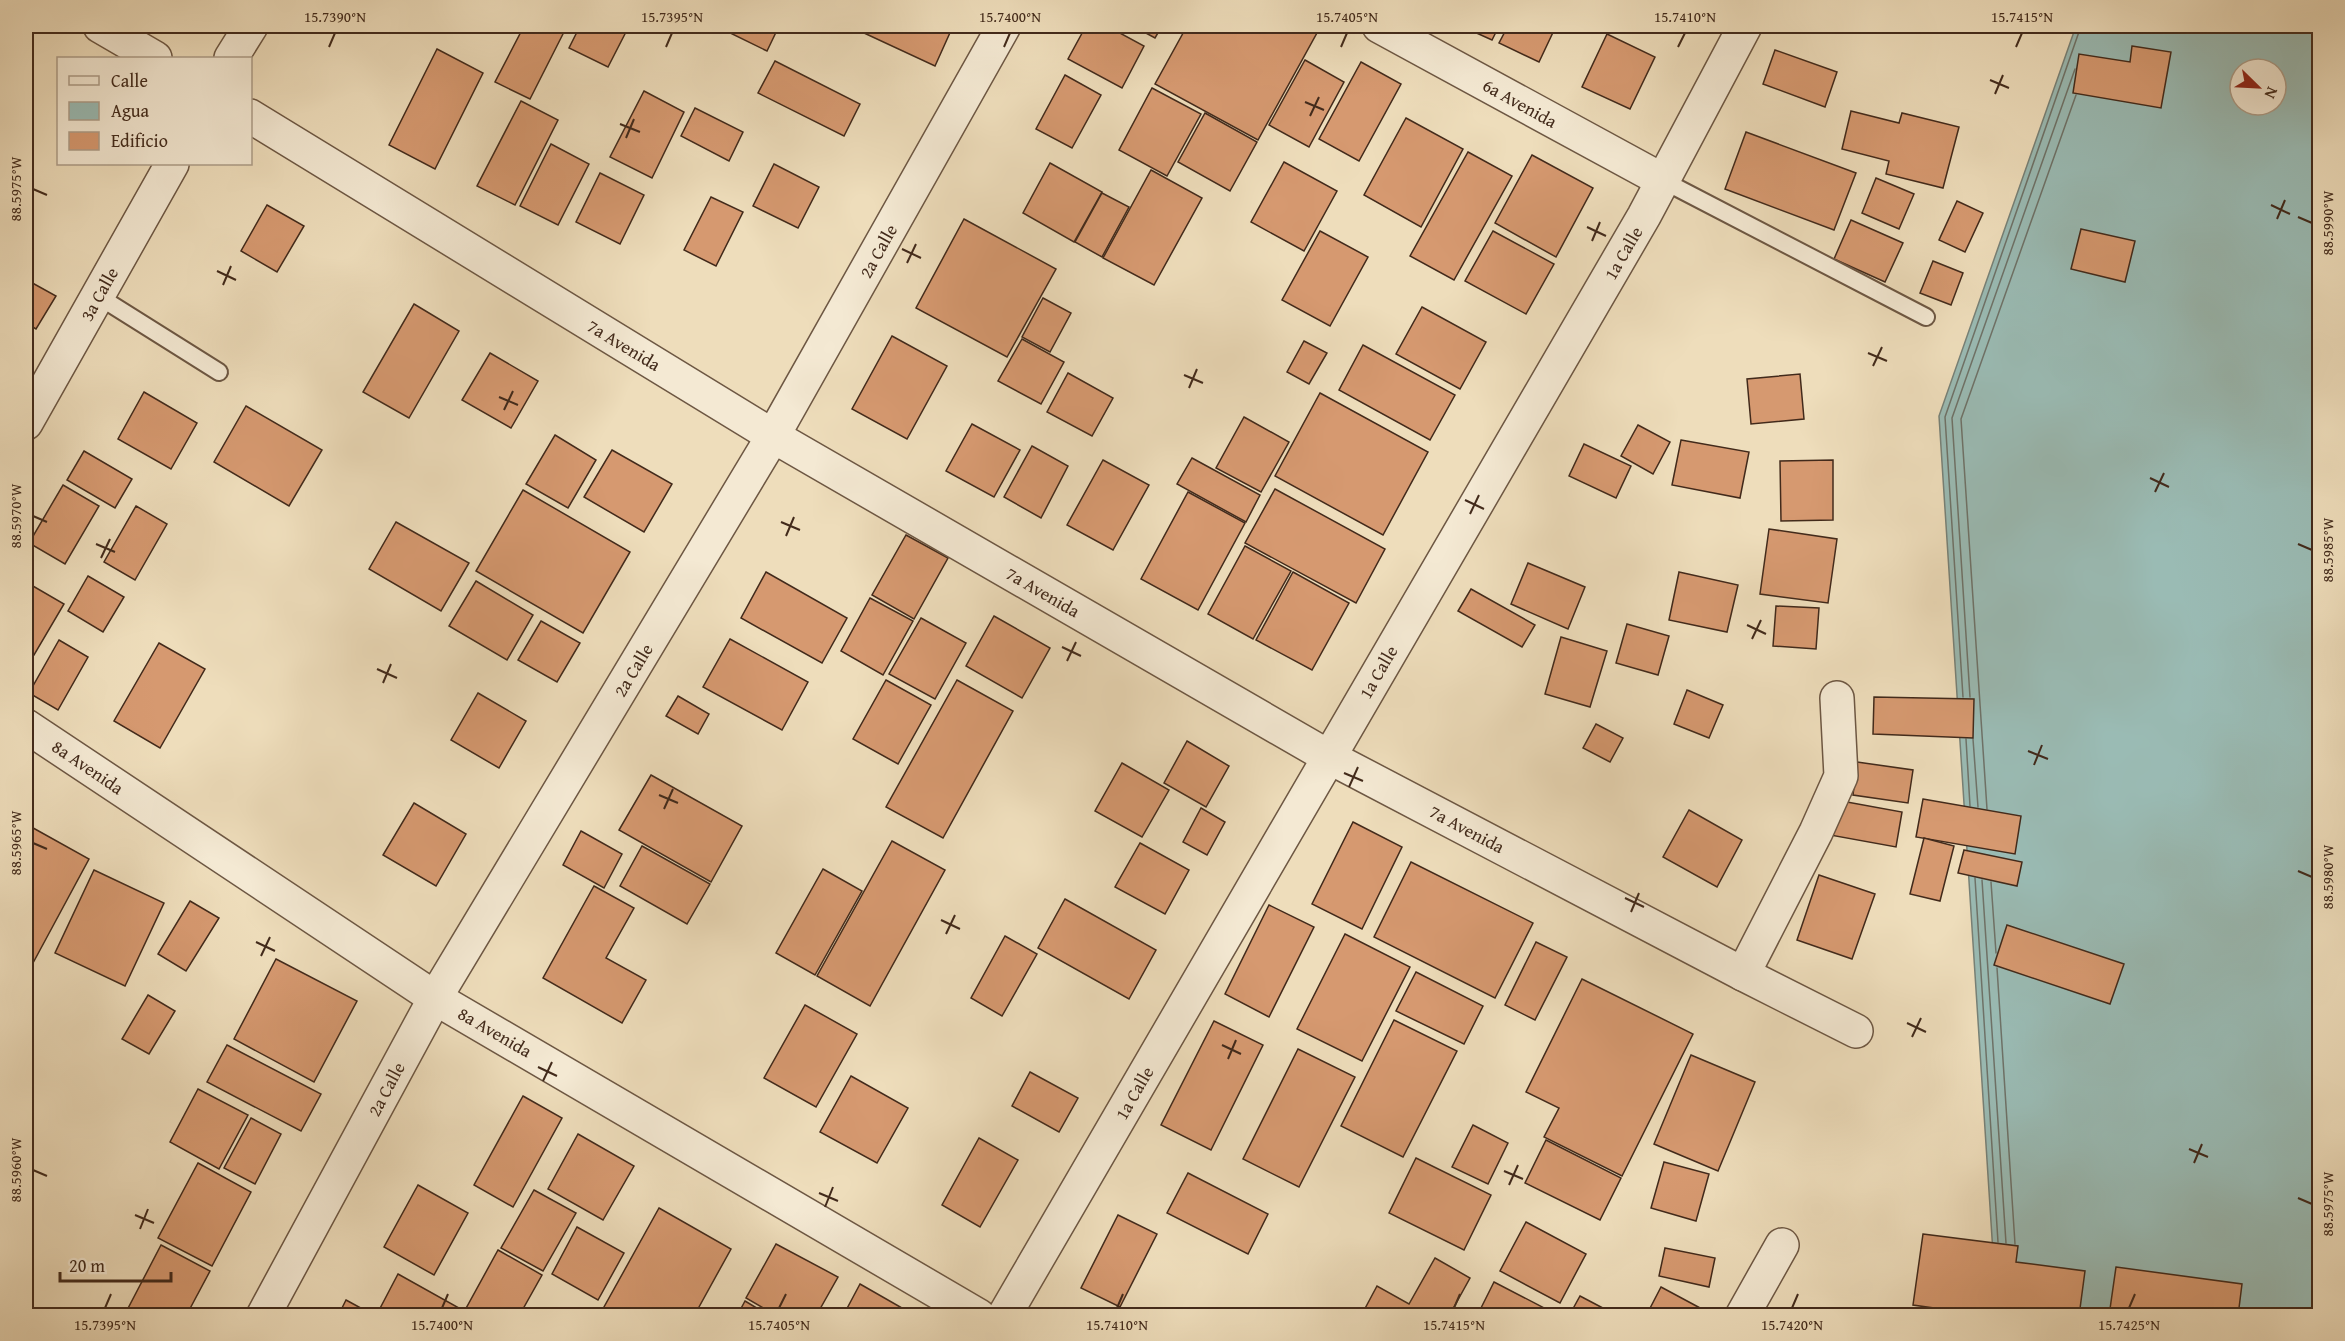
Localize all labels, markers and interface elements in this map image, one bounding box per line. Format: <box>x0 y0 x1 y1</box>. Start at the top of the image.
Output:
text: 15.7390°N <box>304 6 366 27</box>
text: 15.7395°N <box>641 6 703 27</box>
text: 15.7400°N <box>979 6 1041 27</box>
text: 15.7405°N <box>1316 6 1378 27</box>
text: 15.7410°N <box>1654 6 1716 27</box>
text: 15.7415°N <box>1991 6 2053 27</box>
legend <box>57 57 252 165</box>
north arrow <box>2228 57 2288 117</box>
text: Calle <box>111 67 148 94</box>
street label: 6a Avenida <box>1478 71 1563 135</box>
text: N <box>2258 83 2285 103</box>
text: Agua <box>111 97 150 124</box>
text: Edificio <box>111 127 168 154</box>
text: 88.5975°W <box>5 156 26 222</box>
text: 88.5990°W <box>2317 190 2338 256</box>
street label: 2a Calle <box>852 219 904 283</box>
street label: 1a Calle <box>1597 221 1649 285</box>
street label: 3a Calle <box>73 262 125 326</box>
street label: 7a Avenida <box>582 312 666 378</box>
text: 88.5970°W <box>5 483 26 549</box>
text: 88.5985°W <box>2317 517 2338 583</box>
street label: 7a Avenida <box>1001 560 1085 624</box>
street label: 2a Calle <box>606 638 660 702</box>
street label: 1a Calle <box>1352 640 1404 704</box>
street label: 8a Avenida <box>47 733 130 801</box>
street label: 7a Avenida <box>1425 798 1510 860</box>
text: 88.5965°W <box>5 810 26 876</box>
text: 88.5980°W <box>2317 844 2338 910</box>
street label: 8a Avenida <box>453 1000 537 1064</box>
street label: 2a Calle <box>360 1057 412 1121</box>
street label: 1a Calle <box>1108 1061 1160 1125</box>
text: 88.5960°W <box>5 1137 26 1203</box>
text: 88.5975°W <box>2317 1171 2338 1237</box>
scale bar <box>60 1245 171 1283</box>
text: 20 m <box>69 1252 105 1279</box>
text: 15.7395°N <box>74 1314 136 1335</box>
text: 15.7400°N <box>411 1314 473 1335</box>
text: 15.7405°N <box>748 1314 810 1335</box>
text: 15.7410°N <box>1086 1314 1148 1335</box>
text: 15.7415°N <box>1423 1314 1485 1335</box>
text: 15.7420°N <box>1761 1314 1823 1335</box>
text: 15.7425°N <box>2098 1314 2160 1335</box>

